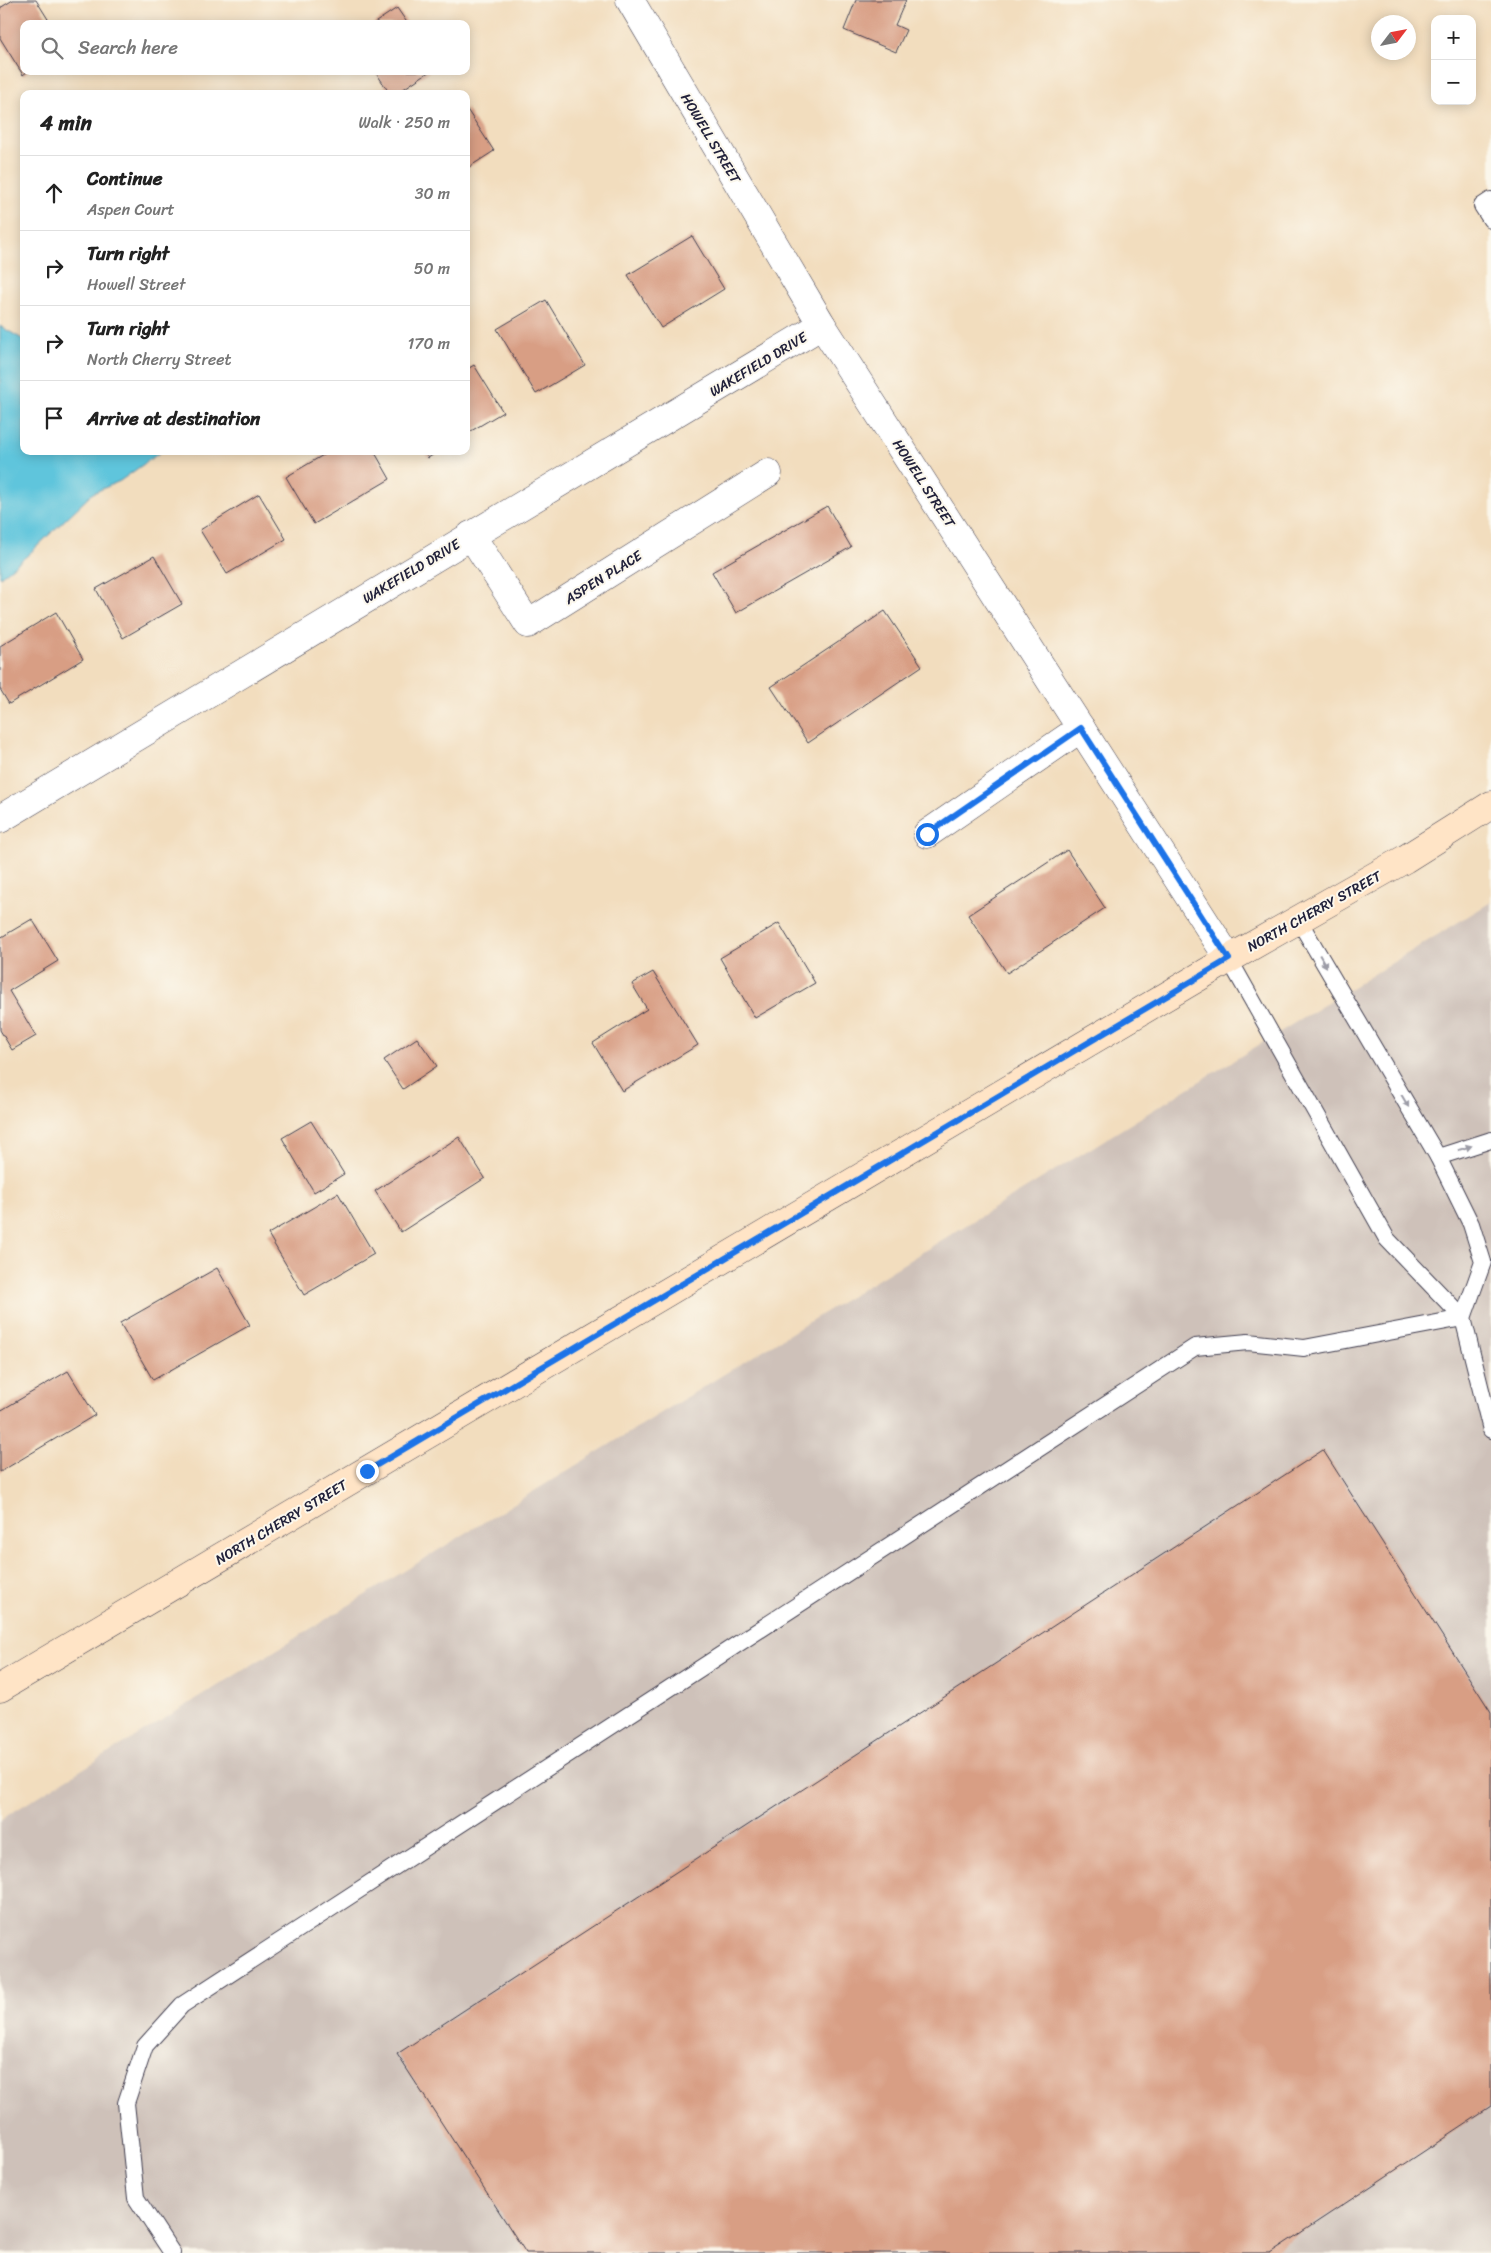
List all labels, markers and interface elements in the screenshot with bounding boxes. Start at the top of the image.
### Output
north arrow [1371,15,1416,60]
map controls [1431,15,1476,105]
button: + [1431,15,1476,60]
search box [20,20,470,75]
text: Search here [78,31,178,64]
icon: search [38,34,66,62]
button: − [1431,60,1476,105]
street label: HOWELL STREET [674,88,748,190]
text: 4 min [40,104,92,142]
text: Walk · 250 m [358,108,450,137]
text: Continue [87,162,163,195]
icon: ahead [40,179,68,207]
text: 30 m [415,179,450,208]
text: Aspen Court [87,195,175,224]
text: Turn right [87,237,169,270]
icon: right [40,254,68,282]
text: 50 m [414,254,450,283]
text: Howell Street [87,270,186,299]
text: Turn right [87,312,169,345]
street label: WAKEFIELD DRIVE [704,325,813,404]
icon: right [40,329,68,357]
text: 170 m [407,329,450,358]
text: North Cherry Street [87,345,232,374]
text: Arrive at destination [87,402,260,435]
icon: arrive [40,404,68,432]
street label: HOWELL STREET [885,434,963,534]
street label: WAKEFIELD DRIVE [357,532,466,611]
street label: ASPEN PLACE [559,543,648,612]
route start [916,823,939,846]
street label: NORTH CHERRY STREET [1242,863,1387,959]
one-way arrow [1318,955,1327,968]
one-way arrow [1401,1095,1410,1108]
one-way arrow [1457,1144,1472,1152]
route end [356,1460,379,1483]
street label: NORTH CHERRY STREET [210,1472,353,1572]

